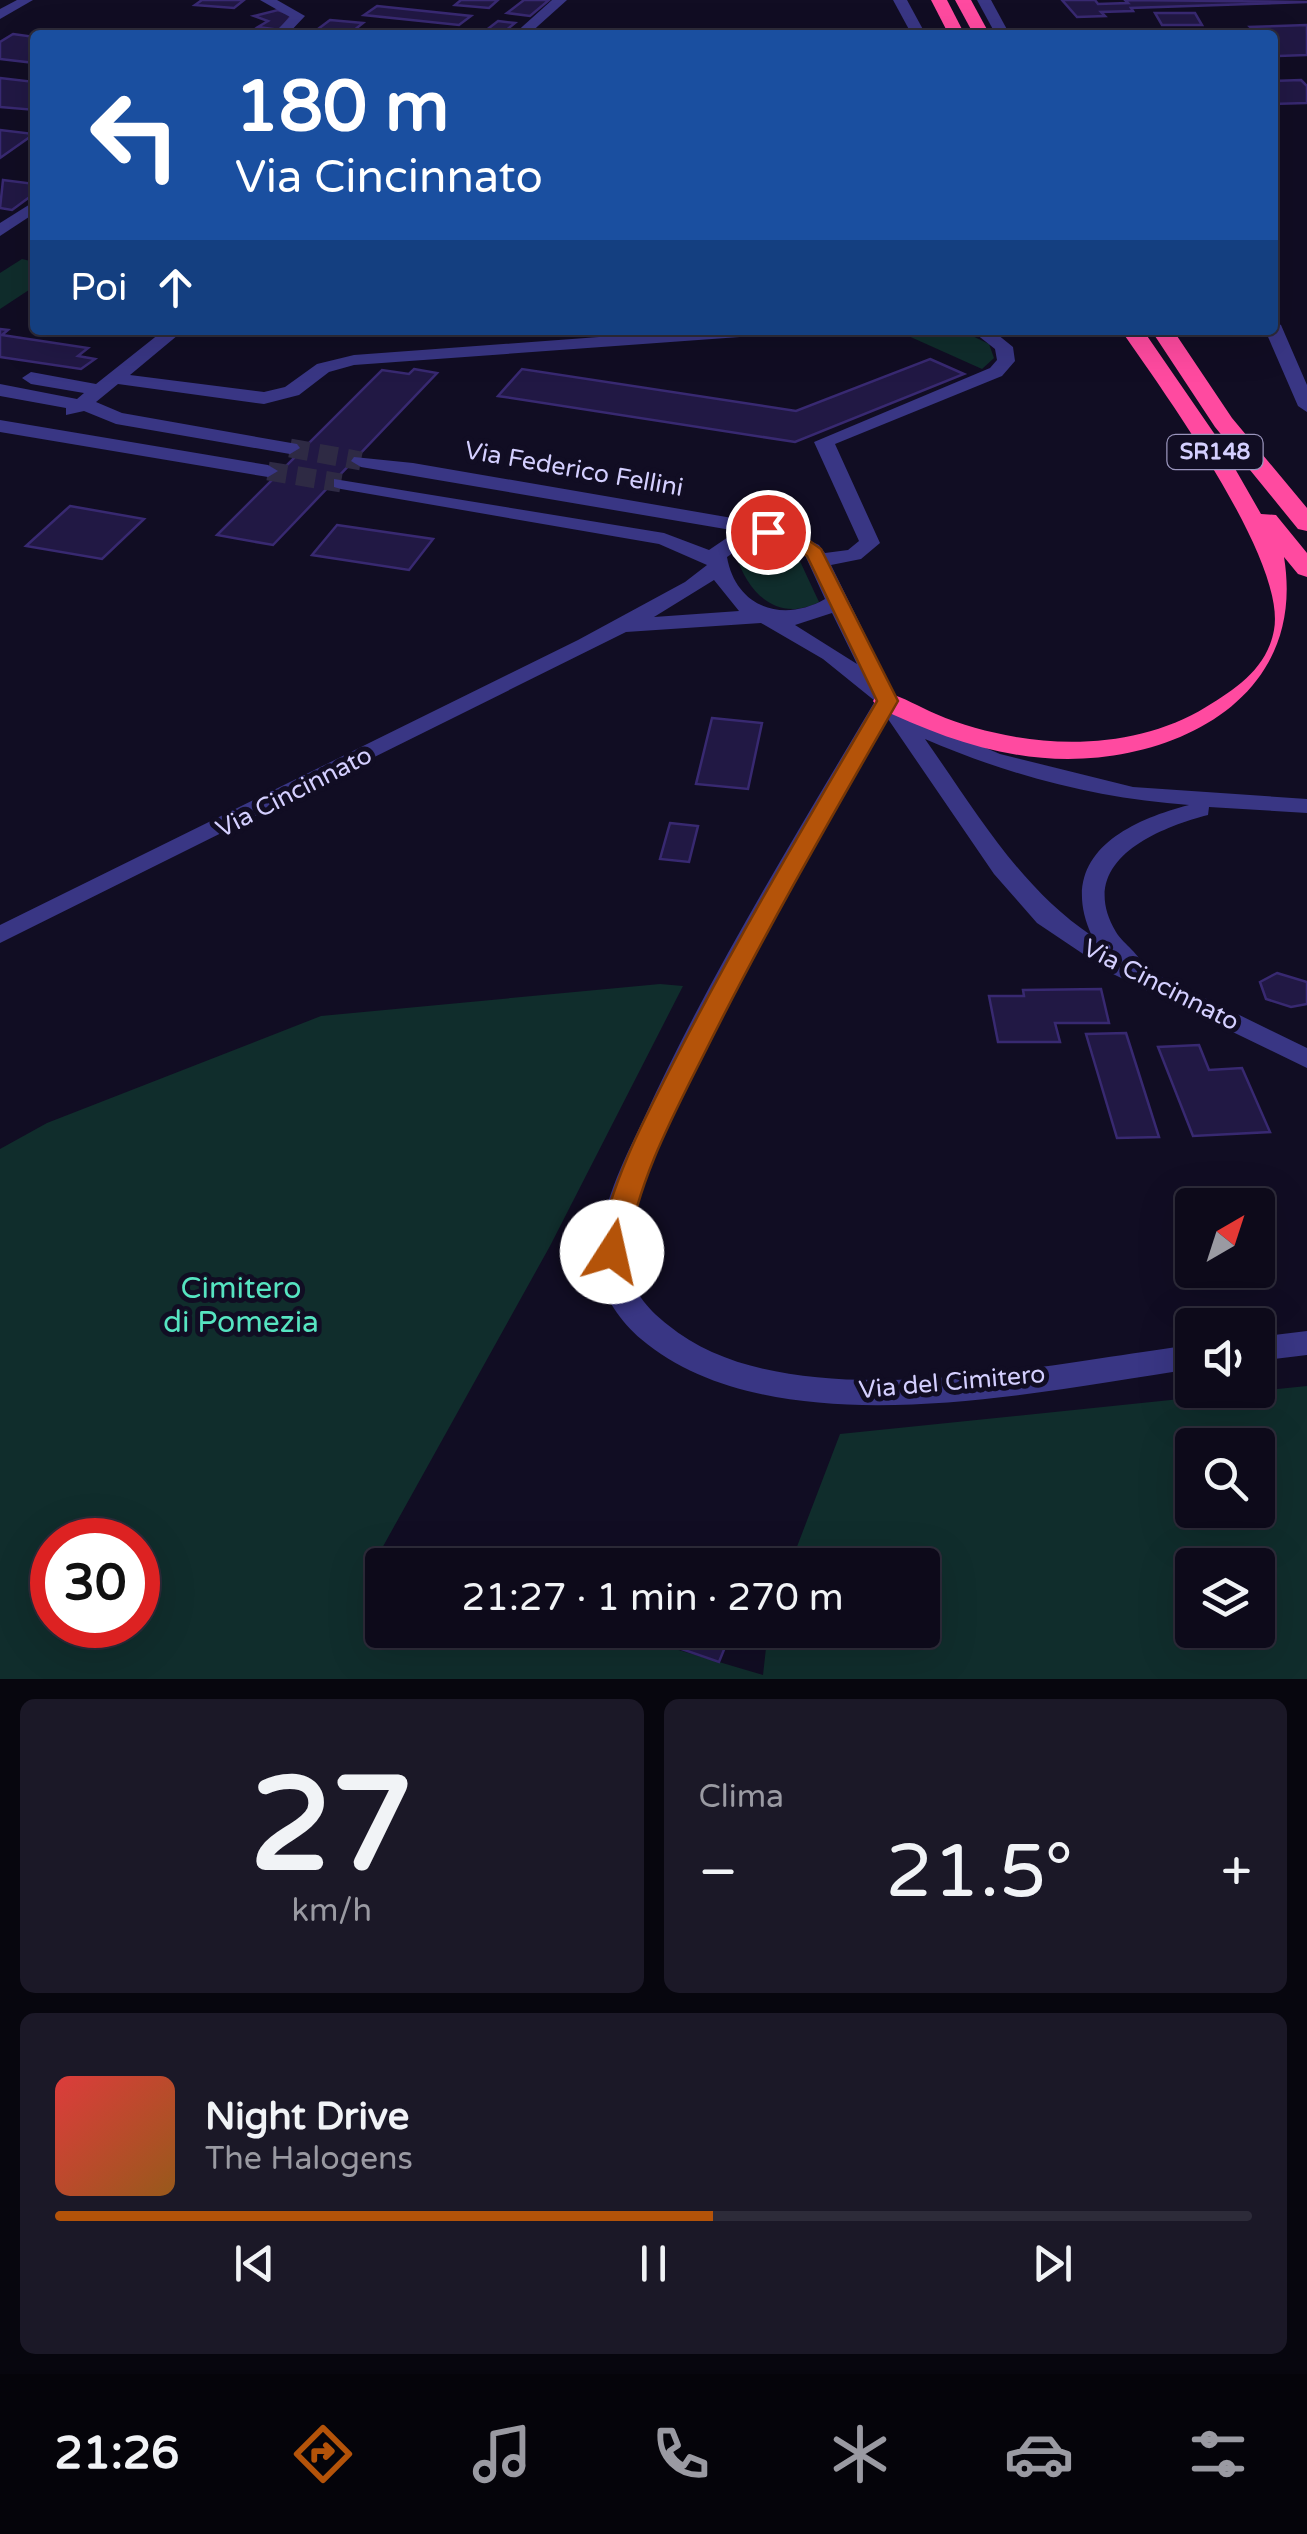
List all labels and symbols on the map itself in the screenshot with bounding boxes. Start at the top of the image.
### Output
street label: Via Federico Fellini [462,435,686,503]
road number: SR148 [1168,435,1262,469]
pin [726,490,811,575]
street label: Via Cincinnato [211,740,377,844]
street label: Via Cincinnato [1078,933,1244,1037]
north arrow [1175,1188,1275,1288]
position arrow [560,1200,664,1304]
park label: Cimitero di Pomezia [163,1270,319,1341]
street label: Via del Cimitero [857,1359,1047,1405]
speed limit sign: 30 [30,1518,160,1648]

